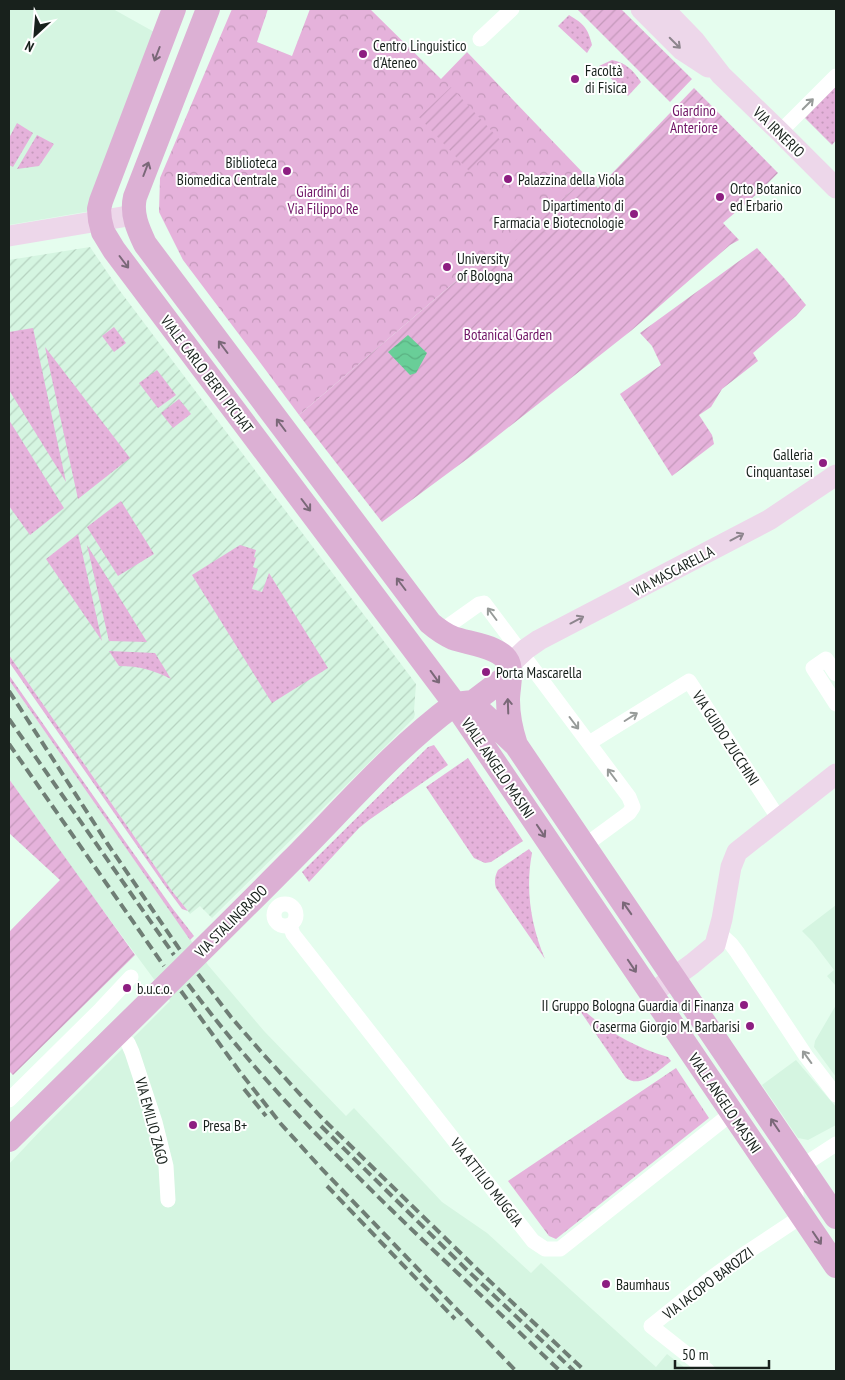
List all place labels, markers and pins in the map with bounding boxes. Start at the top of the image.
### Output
place label: Centro Linguistico d'Ateneo [373,36,466,72]
marker: Centro Linguistico d'Ateneo [357,48,369,60]
place label: Facoltà di Fisica [585,61,627,97]
marker: Facoltà di Fisica [569,73,581,85]
place label: Biblioteca Biomedica Centrale [177,153,277,189]
marker: Biblioteca Biomedica Centrale [281,165,293,177]
place label: Palazzina della Viola [518,170,624,189]
marker: Palazzina della Viola [502,173,514,185]
place label: Orto Botanico ed Erbario [730,179,801,215]
marker: Orto Botanico ed Erbario [714,191,726,203]
place label: Dipartimento di Farmacia e Biotecnologie [494,196,624,232]
marker: Dipartimento di Farmacia e Biotecnologie [628,208,640,220]
place label: University of Bologna [457,249,513,285]
marker: University of Bologna [441,261,453,273]
place label: Galleria Cinquantasei [746,445,813,481]
marker: Galleria Cinquantasei [817,457,829,469]
place label: Porta Mascarella [496,663,582,682]
marker: Porta Mascarella [480,666,492,678]
place label: b.u.c.o. [137,979,173,998]
marker: b.u.c.o. [121,982,133,994]
place label: II Gruppo Bologna Guardia di Finanza [541,996,734,1015]
marker: II Gruppo Bologna Guardia di Finanza [738,999,750,1011]
place label: Caserma Giorgio M. Barbarisi [593,1017,740,1036]
marker: Caserma Giorgio M. Barbarisi [744,1020,756,1032]
place label: Presa B+ [203,1116,247,1135]
marker: Presa B+ [187,1119,199,1131]
place label: Baumhaus [616,1275,670,1294]
marker: Baumhaus [600,1278,612,1290]

